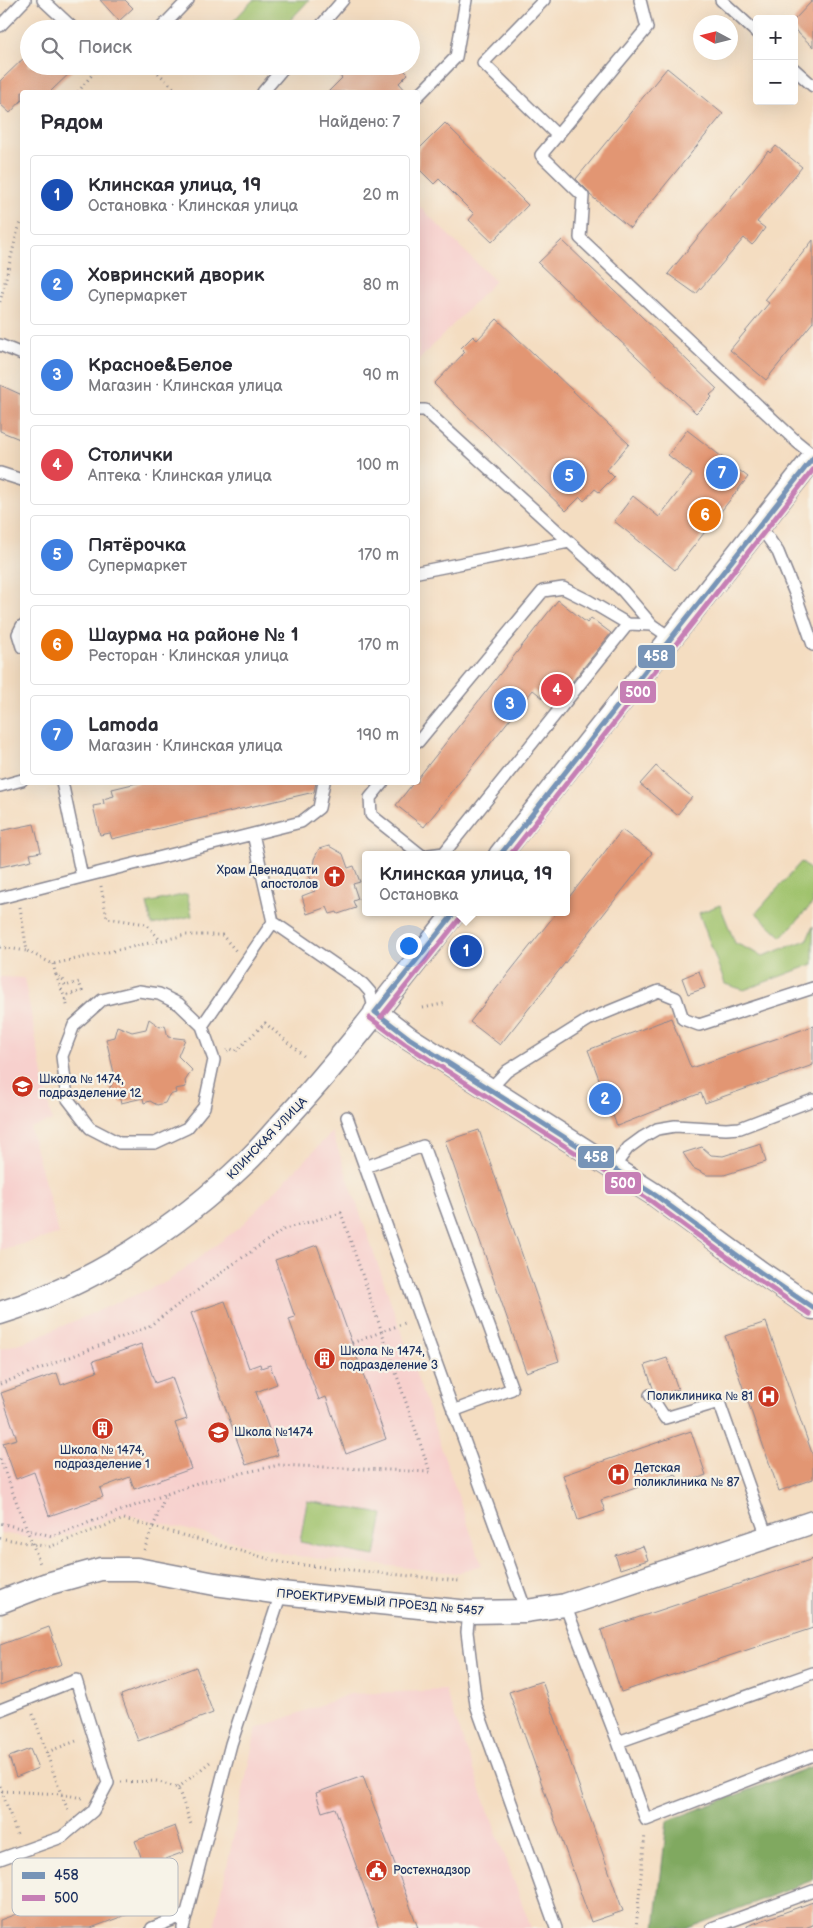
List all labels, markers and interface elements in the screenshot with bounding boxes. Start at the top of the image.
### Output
north arrow [693,15,738,60]
map controls [753,15,798,105]
button: + [753,15,798,60]
search box [20,20,420,75]
icon: search [38,34,66,62]
text: Поиск [78,36,132,59]
button: − [753,60,798,105]
text: Рядом [40,110,103,135]
text: Найдено: 7 [318,113,400,132]
text: Клинская улица, 19 [88,174,261,197]
text: 1 [54,186,60,205]
text: 20 m [363,186,399,205]
text: Остановка · Клинская улица [88,197,298,216]
text: Ховринский дворик [88,264,264,287]
text: 2 [52,276,62,295]
text: 80 m [363,276,399,295]
text: Супермаркет [88,287,187,306]
text: Красное&Белое [88,354,233,377]
text: 3 [52,366,62,385]
text: 90 m [363,366,399,385]
text: Магазин · Клинская улица [88,377,283,396]
text: Столички [88,444,173,467]
pin: 7 [706,454,738,492]
text: 4 [52,456,62,475]
text: 100 m [356,456,399,475]
pin: 5 [553,457,585,495]
text: Аптека · Клинская улица [88,467,272,486]
pin: 6 [689,496,721,534]
text: Пятёрочка [88,534,186,557]
text: 5 [52,546,62,565]
text: 170 m [358,546,399,565]
text: Супермаркет [88,557,187,576]
text: Шаурма на районе № 1 [88,624,299,647]
text: 6 [52,636,62,655]
text: 170 m [358,636,399,655]
line badge: 458 [637,644,676,669]
text: Ресторан · Клинская улица [88,647,289,666]
text: 458 [644,648,668,665]
pin: 4 [541,671,573,709]
line badge: 500 [619,680,657,704]
text: 500 [625,684,651,701]
pin: 3 [494,685,526,723]
text: Lamoda [88,714,159,737]
text: 7 [53,726,61,745]
text: 190 m [357,726,399,745]
text: Магазин · Клинская улица [88,737,283,756]
popup [362,851,570,916]
place label: Храм Двенадцати апостолов [217,863,319,892]
text: Клинская улица, 19 [379,863,553,886]
church icon: Храм Двенадцати апостолов [322,865,346,889]
text: Остановка [379,886,459,905]
pin: 1 [450,932,482,970]
your location [396,933,422,959]
place label: Школа № 1474, подразделение 12 [39,1072,141,1101]
school or university icon: Школа № 1474, подразделение 12 [11,1074,35,1098]
pin: 2 [589,1080,621,1118]
street label: КЛИНСКАЯ УЛИЦА [224,1094,311,1183]
line badge: 458 [577,1145,615,1169]
text: 458 [584,1149,608,1166]
line badge: 500 [604,1171,642,1195]
text: 500 [610,1175,636,1192]
place label: Школа № 1474, подразделение 3 [340,1344,438,1373]
building icon: Школа № 1474, подразделение 3 [312,1346,336,1370]
hospital icon: Поликлиника № 81 [757,1384,781,1408]
place label: Поликлиника № 81 [647,1389,753,1404]
building icon: Школа № 1474, подразделение 1 [90,1417,114,1441]
school or university icon: Школа №1474 [206,1420,230,1444]
place label: Школа №1474 [234,1425,314,1440]
place label: Школа № 1474, подразделение 1 [54,1443,150,1472]
place label: Детская поликлиника № 87 [634,1461,740,1490]
hospital icon: Детская поликлиника № 87 [606,1463,630,1487]
street label: ПРОЕКТИРУЕМЫЙ ПРОЕЗД № 5457 [276,1586,484,1619]
legend [12,1858,178,1916]
public building icon: Ростехнадзор [365,1858,389,1882]
place label: Ростехнадзор [393,1863,471,1878]
text: 458 [54,1867,79,1884]
text: 500 [54,1890,79,1907]

